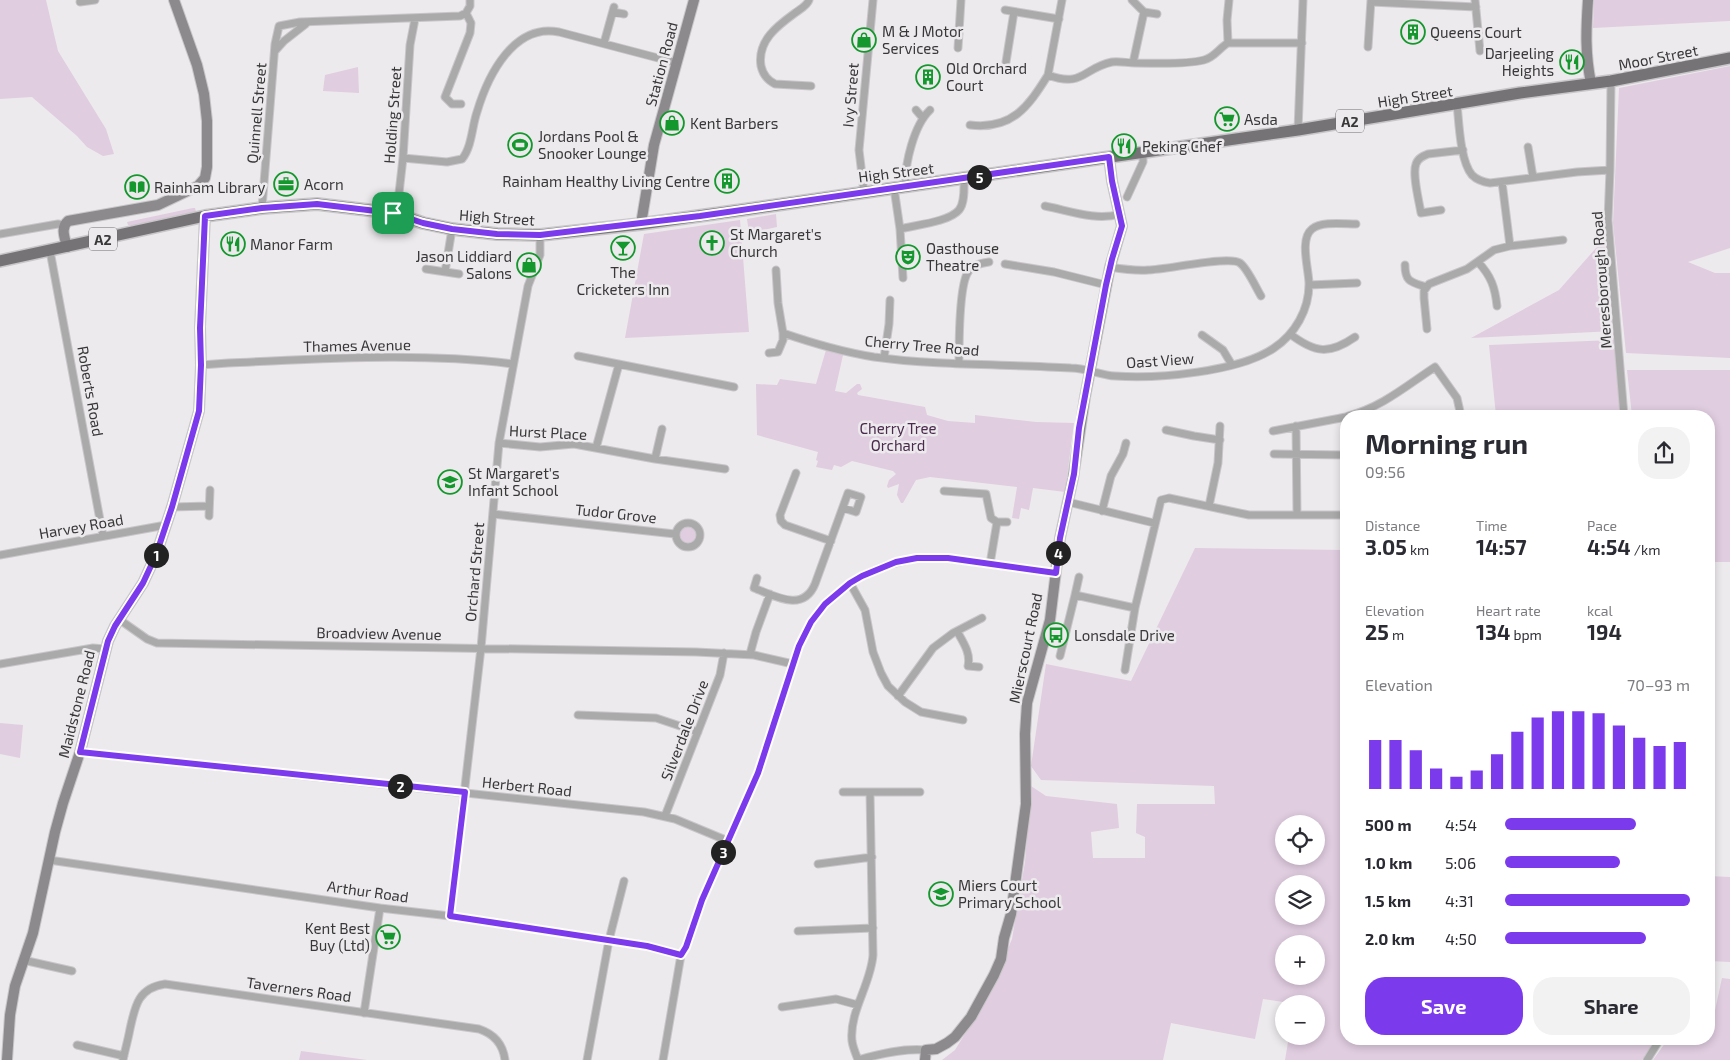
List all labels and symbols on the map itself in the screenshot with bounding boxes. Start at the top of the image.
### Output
building icon: Queens Court [1400,19,1426,45]
street label: Station Road [641,20,681,108]
place label: M & J Motor Services [882,22,963,57]
place label: Queens Court [1430,23,1522,42]
shop icon: M & J Motor Services [851,27,877,53]
street label: Moor Street [1617,40,1700,74]
place label: Darjeeling Heights [1485,44,1555,79]
restaurant icon: Darjeeling Heights [1559,49,1585,75]
place label: Old Orchard Court [946,59,1027,94]
street label: Quinnell Street [243,61,270,164]
street label: Ivy Street [838,62,862,128]
building icon: Old Orchard Court [915,64,941,90]
street label: Holding Street [380,65,404,164]
street label: High Street [1376,81,1454,111]
supermarket icon: Asda [1214,106,1240,132]
shop icon: Kent Barbers [659,110,685,136]
place label: Asda [1244,110,1278,128]
road number: A2 [1336,110,1364,132]
place label: Kent Barbers [690,114,778,132]
place label: Jordans Pool & Snooker Lounge [538,127,647,162]
sports icon: Jordans Pool & Snooker Lounge [507,132,533,158]
restaurant icon: Peking Chef [1111,133,1137,159]
place label: Peking Chef [1142,137,1222,155]
street label: High Street [857,158,935,186]
pin: 5 [966,164,992,190]
building icon: Rainham Healthy Living Centre [714,168,740,194]
office icon: Acorn [273,171,299,197]
place label: Rainham Healthy Living Centre [502,172,710,190]
library icon: Rainham Library [124,174,150,200]
place label: Acorn [304,175,344,193]
place label: Rainham Library [154,178,266,196]
pin [372,192,414,234]
street label: High Street [459,205,536,229]
street label: Meresborough Road [1587,211,1615,349]
place label: St Margaret's Church [730,225,822,260]
road number: A2 [89,228,117,250]
church icon: St Margaret's Church [699,230,725,256]
restaurant icon: Manor Farm [220,231,246,257]
place label: Manor Farm [250,235,333,253]
bar icon: The Cricketers Inn [610,235,636,261]
place label: Oasthouse Theatre [926,239,999,274]
theatre icon: Oasthouse Theatre [895,244,921,270]
place label: Jason Liddiard Salons [415,247,512,282]
shop icon: Jason Liddiard Salons [516,252,542,278]
place label: The Cricketers Inn [576,263,670,298]
street label: Cherry Tree Road [864,331,980,359]
street label: Thames Avenue [303,335,411,355]
street label: Roberts Road [74,344,108,438]
street label: Oast View [1126,349,1194,371]
park label: Cherry Tree Orchard [859,419,937,454]
street label: Hurst Place [509,421,587,443]
place label: St Margaret's Infant School [468,464,560,499]
school or university icon: St Margaret's Infant School [437,469,463,495]
street label: Tudor Grove [574,500,658,526]
street label: Harvey Road [37,510,125,542]
street label: Orchard Street [461,521,487,622]
pin: 4 [1046,540,1070,566]
pin: 1 [144,542,168,568]
street label: Mierscourt Road [1005,591,1045,705]
bus stop icon: Lonsdale Drive [1043,622,1069,648]
street label: Broadview Avenue [316,623,442,643]
place label: Lonsdale Drive [1074,626,1175,644]
street label: Maidstone Road [54,648,98,760]
street label: Silverdale Drive [657,677,711,783]
street label: Herbert Road [481,772,573,800]
pin: 2 [388,774,412,798]
pin: 3 [710,840,736,864]
street label: Arthur Road [326,876,410,906]
place label: Miers Court Primary School [958,876,1061,911]
school or university icon: Miers Court Primary School [928,881,954,907]
place label: Kent Best Buy (Ltd) [305,919,370,954]
supermarket icon: Kent Best Buy (Ltd) [375,924,401,950]
street label: Taverners Road [245,973,353,1005]

